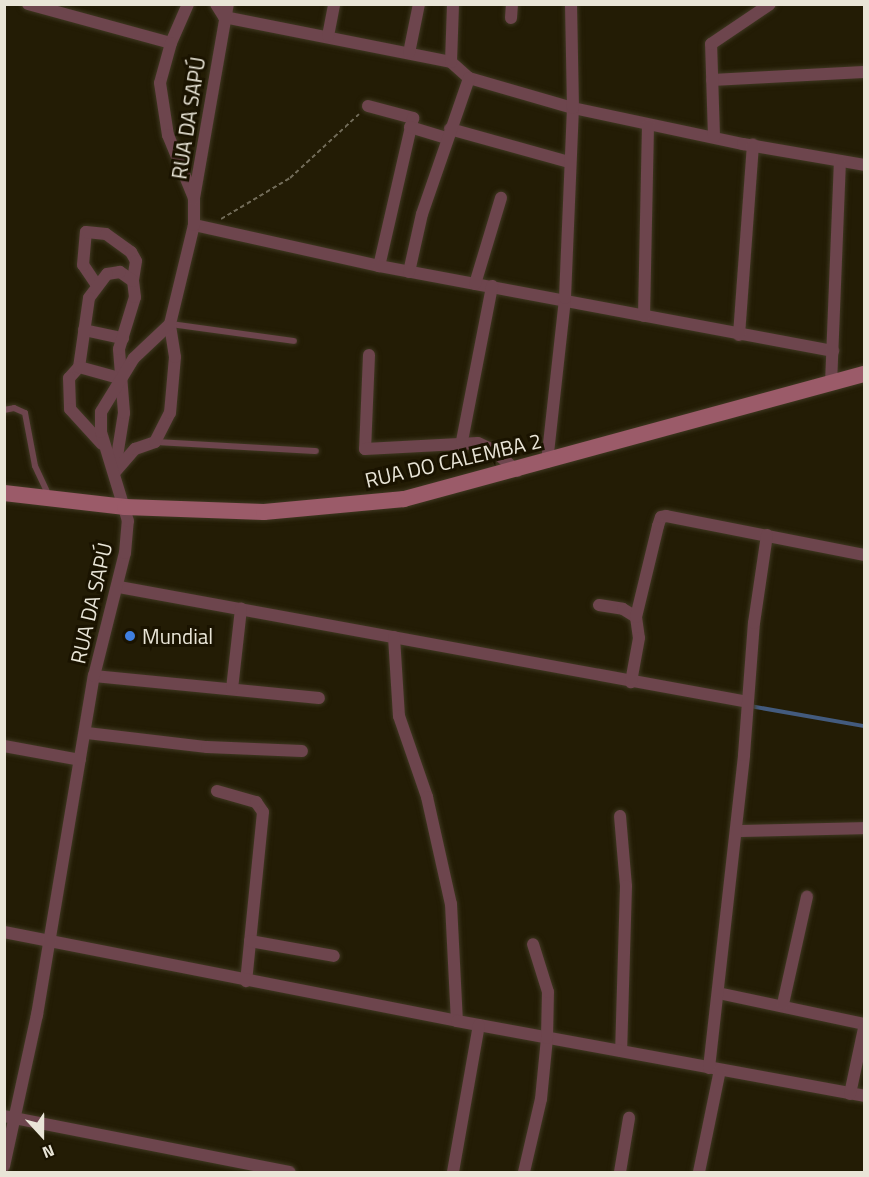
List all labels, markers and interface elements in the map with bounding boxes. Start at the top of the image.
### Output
street label: RUA DA SAPÚ [166,55,210,181]
street label: RUA DO CALEMBA 2 [362,427,544,493]
street label: RUA DA SAPÚ [65,540,117,666]
place label: Mundial [142,623,213,649]
marker: Mundial [123,629,137,643]
north arrow [12,1105,72,1165]
text: N [39,1139,58,1165]

